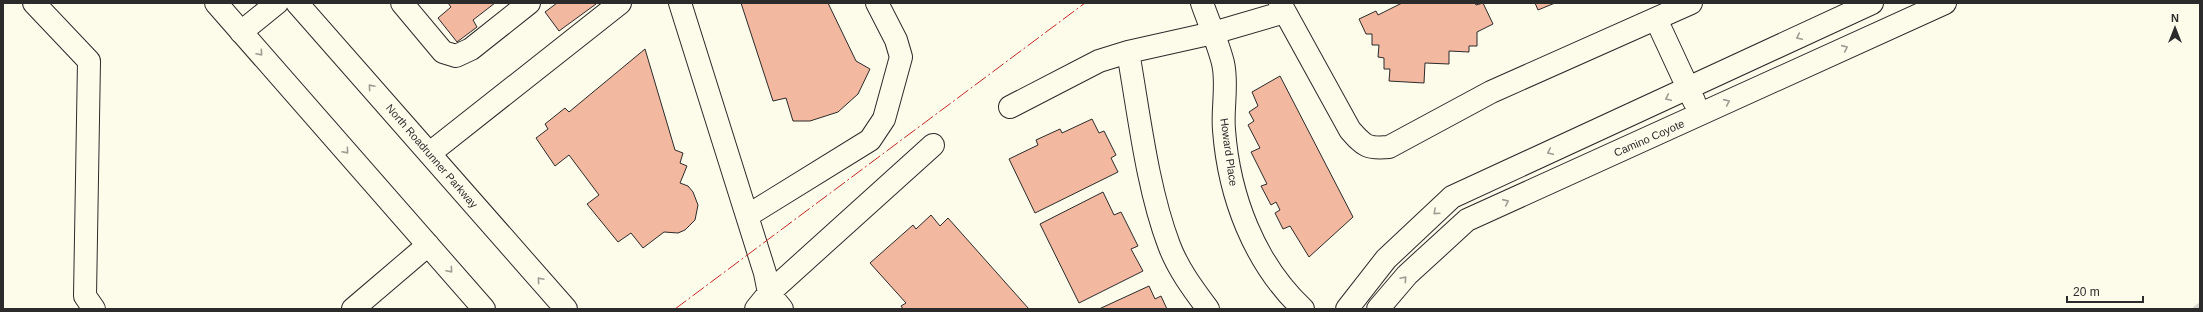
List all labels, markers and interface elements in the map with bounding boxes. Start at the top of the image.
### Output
north arrow [2155,8,2195,48]
text: N [2171,12,2179,24]
one-way arrow [1796,32,1803,40]
one-way arrow [1841,45,1848,53]
one-way arrow [255,49,262,56]
one-way arrow [369,84,376,92]
one-way arrow [1665,93,1673,101]
one-way arrow [1722,99,1730,107]
street label: North Roadrunner Parkway [384,102,481,211]
street label: Howard Place [1218,117,1240,187]
street label: Camino Coyote [1612,117,1686,159]
one-way arrow [341,146,348,154]
one-way arrow [1547,147,1555,155]
one-way arrow [1502,199,1510,207]
one-way arrow [1433,208,1441,215]
one-way arrow [445,265,452,273]
one-way arrow [1399,276,1406,284]
one-way arrow [538,277,545,284]
scale bar [2067,278,2143,304]
text: 20 m [2073,285,2100,299]

